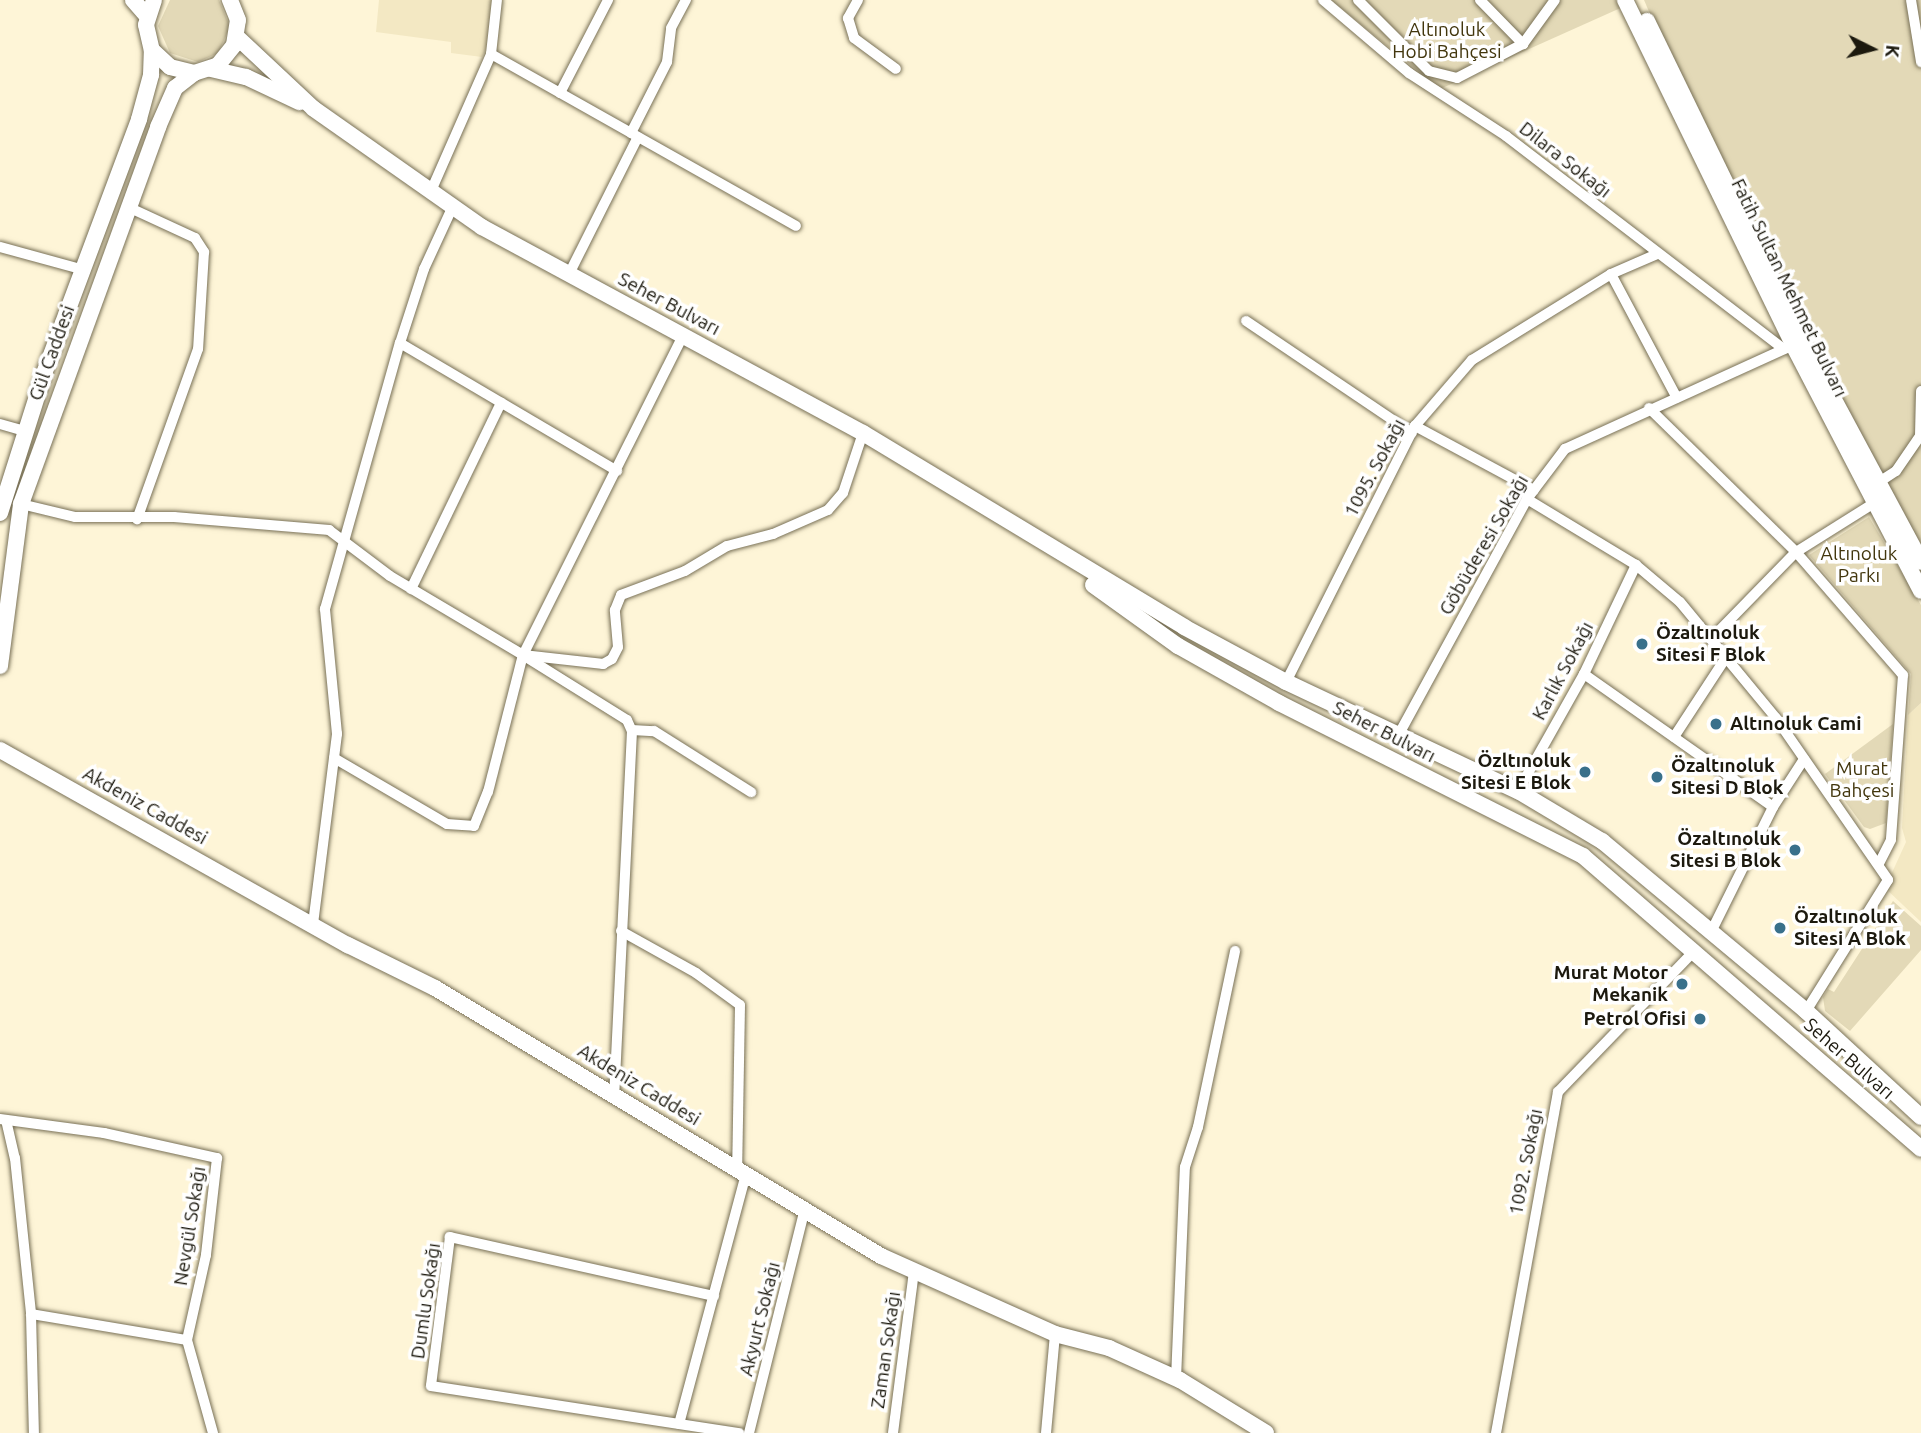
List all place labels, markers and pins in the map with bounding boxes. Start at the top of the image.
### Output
place label: Özaltınoluk Sitesi F Blok [1656,622,1765,666]
marker: Özaltınoluk Sitesi F Blok [1634,636,1650,652]
place label: Altınoluk Cami [1730,713,1861,735]
marker: Altınoluk Cami [1708,716,1724,732]
place label: Özltınoluk Sitesi E Blok [1461,750,1571,794]
place label: Özaltınoluk Sitesi D Blok [1671,755,1783,799]
marker: Özltınoluk Sitesi E Blok [1577,764,1593,780]
marker: Özaltınoluk Sitesi D Blok [1649,769,1665,785]
place label: Özaltınoluk Sitesi B Blok [1670,828,1781,872]
marker: Özaltınoluk Sitesi B Blok [1787,842,1803,858]
place label: Özaltınoluk Sitesi A Blok [1794,906,1906,950]
marker: Özaltınoluk Sitesi A Blok [1772,920,1788,936]
place label: Murat Motor Mekanik [1554,962,1668,1006]
marker: Murat Motor Mekanik [1674,976,1690,992]
place label: Petrol Ofisi [1584,1008,1686,1030]
marker: Petrol Ofisi [1692,1011,1708,1027]

